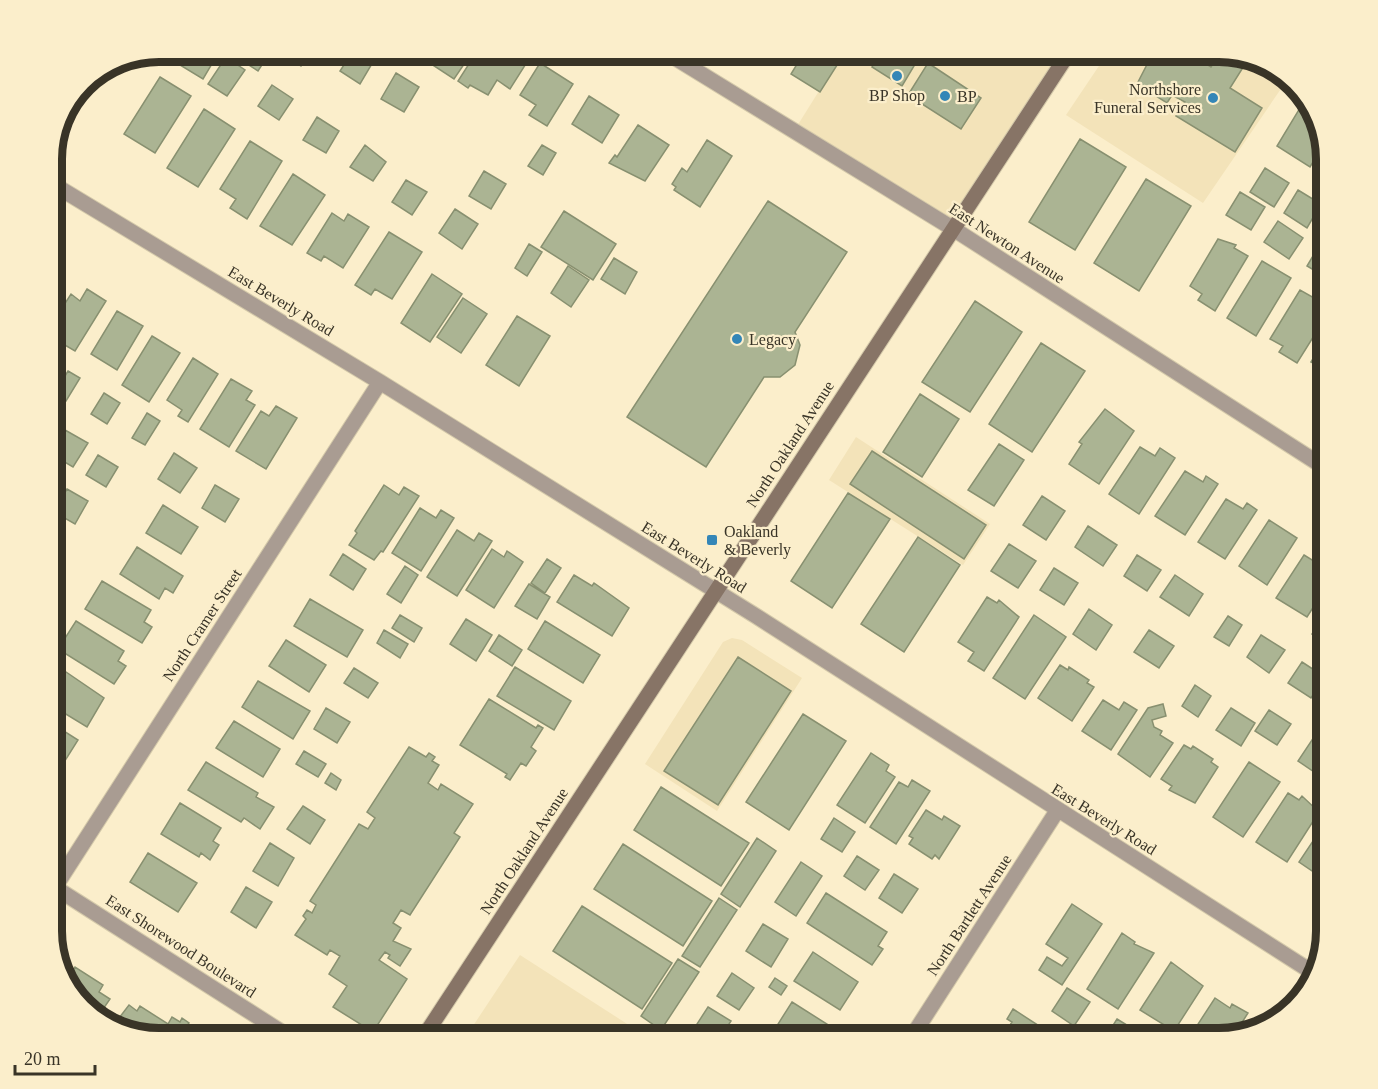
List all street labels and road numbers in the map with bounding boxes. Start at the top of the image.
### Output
street label: East Newton Avenue [946,199,1068,287]
street label: East Beverly Road [225,263,337,340]
street label: North Oakland Avenue [743,378,837,510]
street label: East Beverly Road [638,518,749,597]
street label: North Cramer Street [159,565,245,684]
street label: East Beverly Road [1048,780,1159,859]
street label: North Oakland Avenue [477,785,571,917]
street label: North Bartlett Avenue [923,851,1015,979]
street label: East Shorewood Boulevard [103,891,259,1001]

